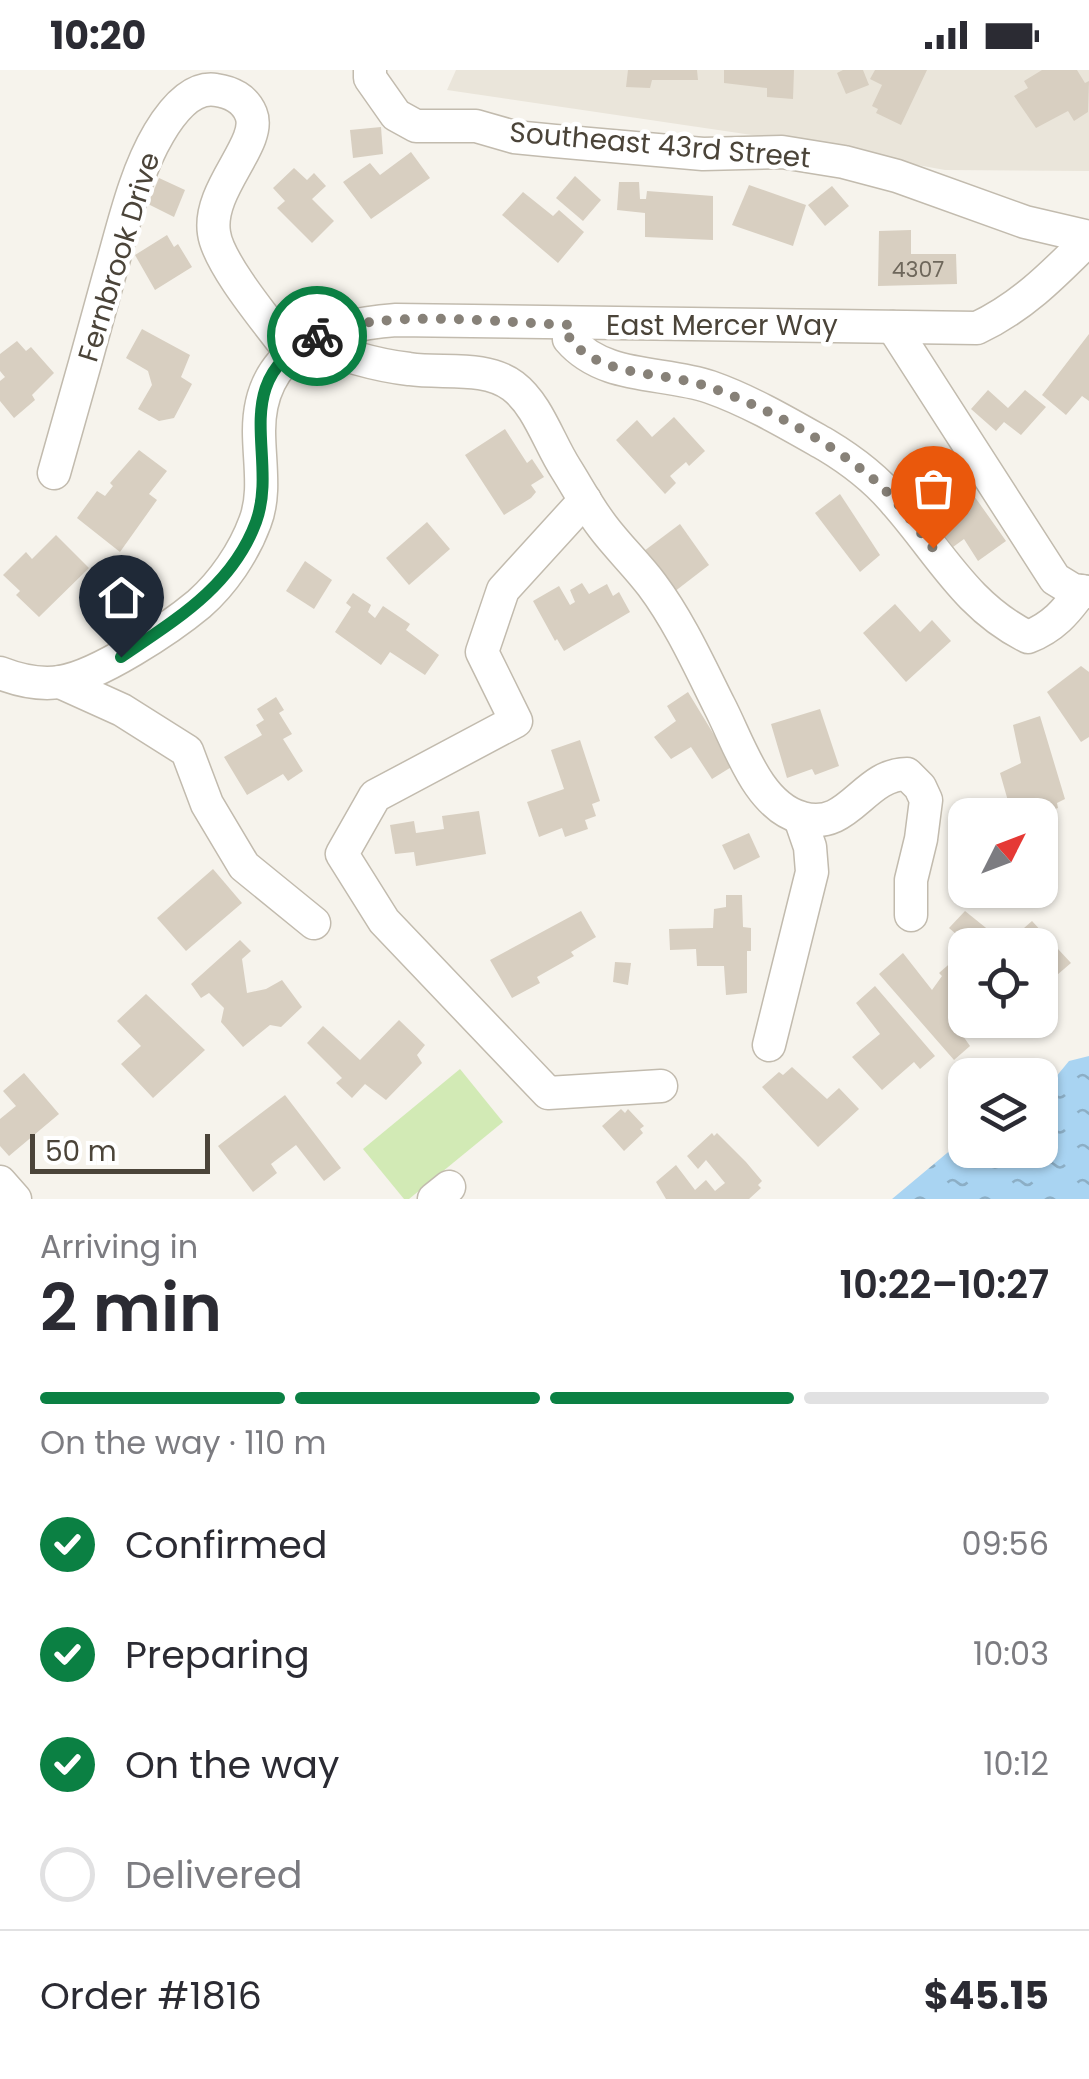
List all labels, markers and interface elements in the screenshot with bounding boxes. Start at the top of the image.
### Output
text: 10:20 [50,9,146,62]
street label: Southeast 43rd Street [508,112,812,178]
street label: Fernbrook Drive [69,147,169,367]
house number: 4307 [892,254,944,285]
courier [267,286,367,386]
street label: East Mercer Way [606,306,838,345]
icon: bike [290,309,345,364]
pin [891,446,976,549]
icon: bag [906,461,961,516]
pin [79,555,164,658]
icon: home [94,570,149,625]
north arrow [948,798,1058,908]
map controls [948,798,1058,1168]
button: locate [948,928,1058,1038]
button: layers [948,1058,1058,1168]
scale bar [30,1129,210,1174]
text: 50 m [45,1132,116,1171]
text: Arriving in [40,1224,198,1269]
text: 10:22–10:27 [839,1258,1049,1311]
text: 2 min [40,1263,222,1354]
text: On the way · 110 m [40,1420,327,1465]
icon: check [40,1517,95,1572]
text: Confirmed [125,1518,327,1571]
text: 09:56 [962,1521,1049,1566]
icon: check [40,1627,95,1682]
text: Preparing [125,1628,310,1681]
text: 10:03 [973,1631,1049,1676]
icon: check [40,1737,95,1792]
text: On the way [125,1738,339,1791]
text: 10:12 [983,1741,1049,1786]
text: Delivered [125,1848,302,1901]
text: Order #1816 [40,1969,262,2022]
text: $45.15 [924,1969,1049,2022]

